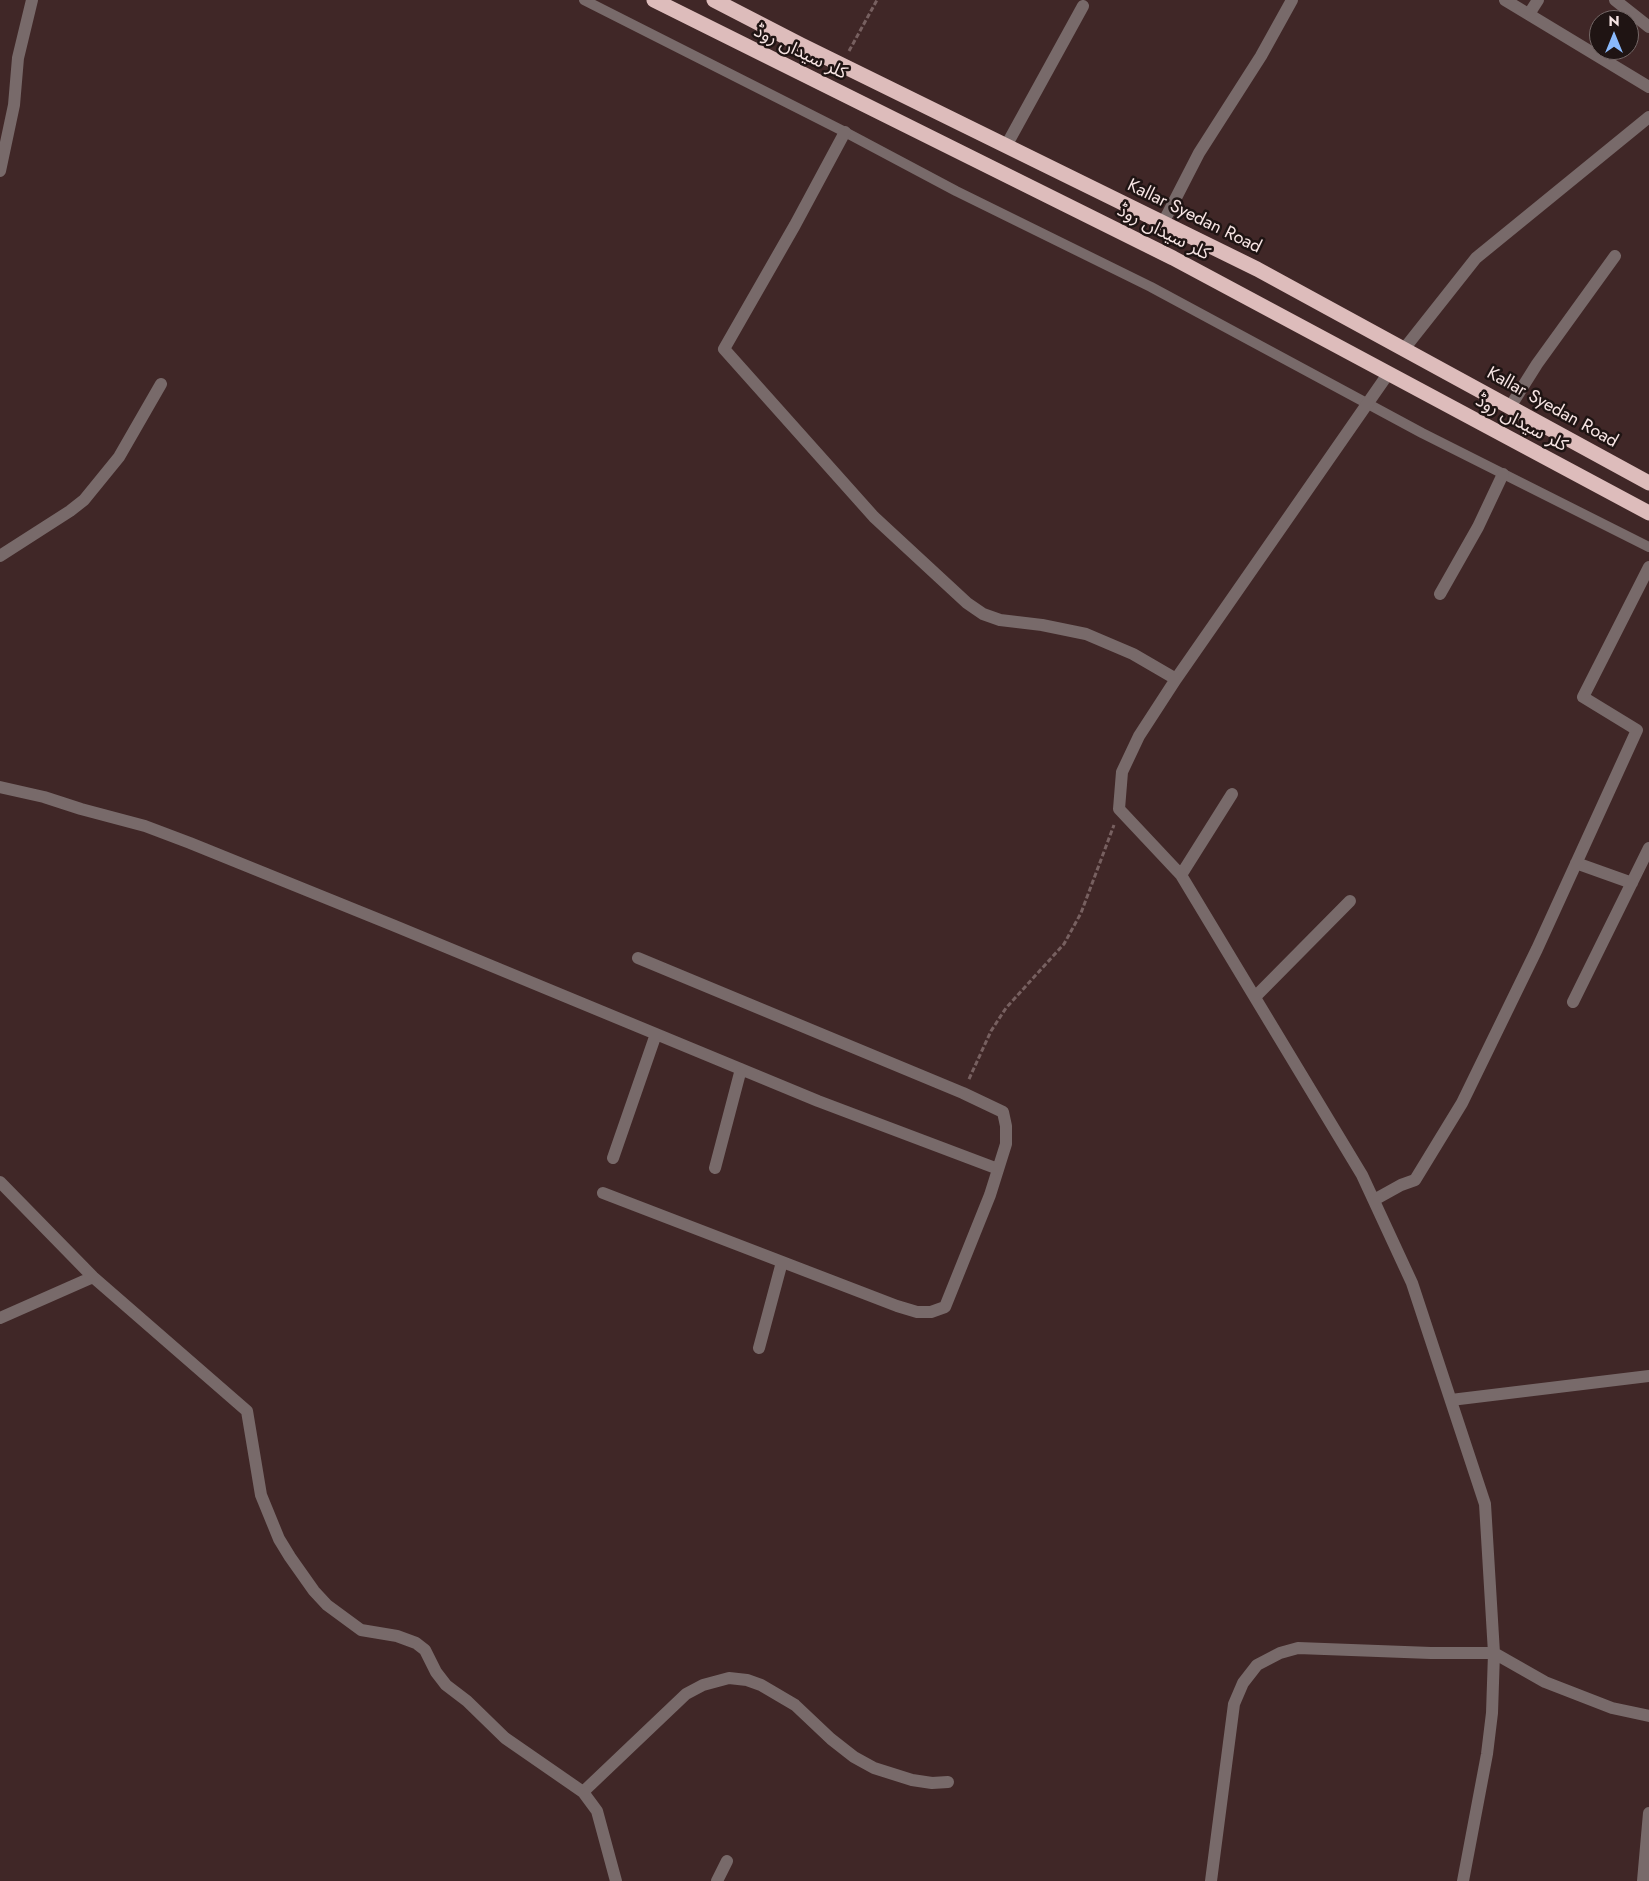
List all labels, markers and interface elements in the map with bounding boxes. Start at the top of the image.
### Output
north arrow [1589,10,1639,60]
text: N [1608,11,1620,31]
street label: کلر سیداں روڈ [750,21,850,85]
street label: Kallar Syedan Road [1123,175,1265,259]
street label: کلر سیداں روڈ [1113,200,1213,266]
street label: Kallar Syedan Road [1483,363,1621,453]
street label: کلر سیداں روڈ [1471,391,1571,457]

